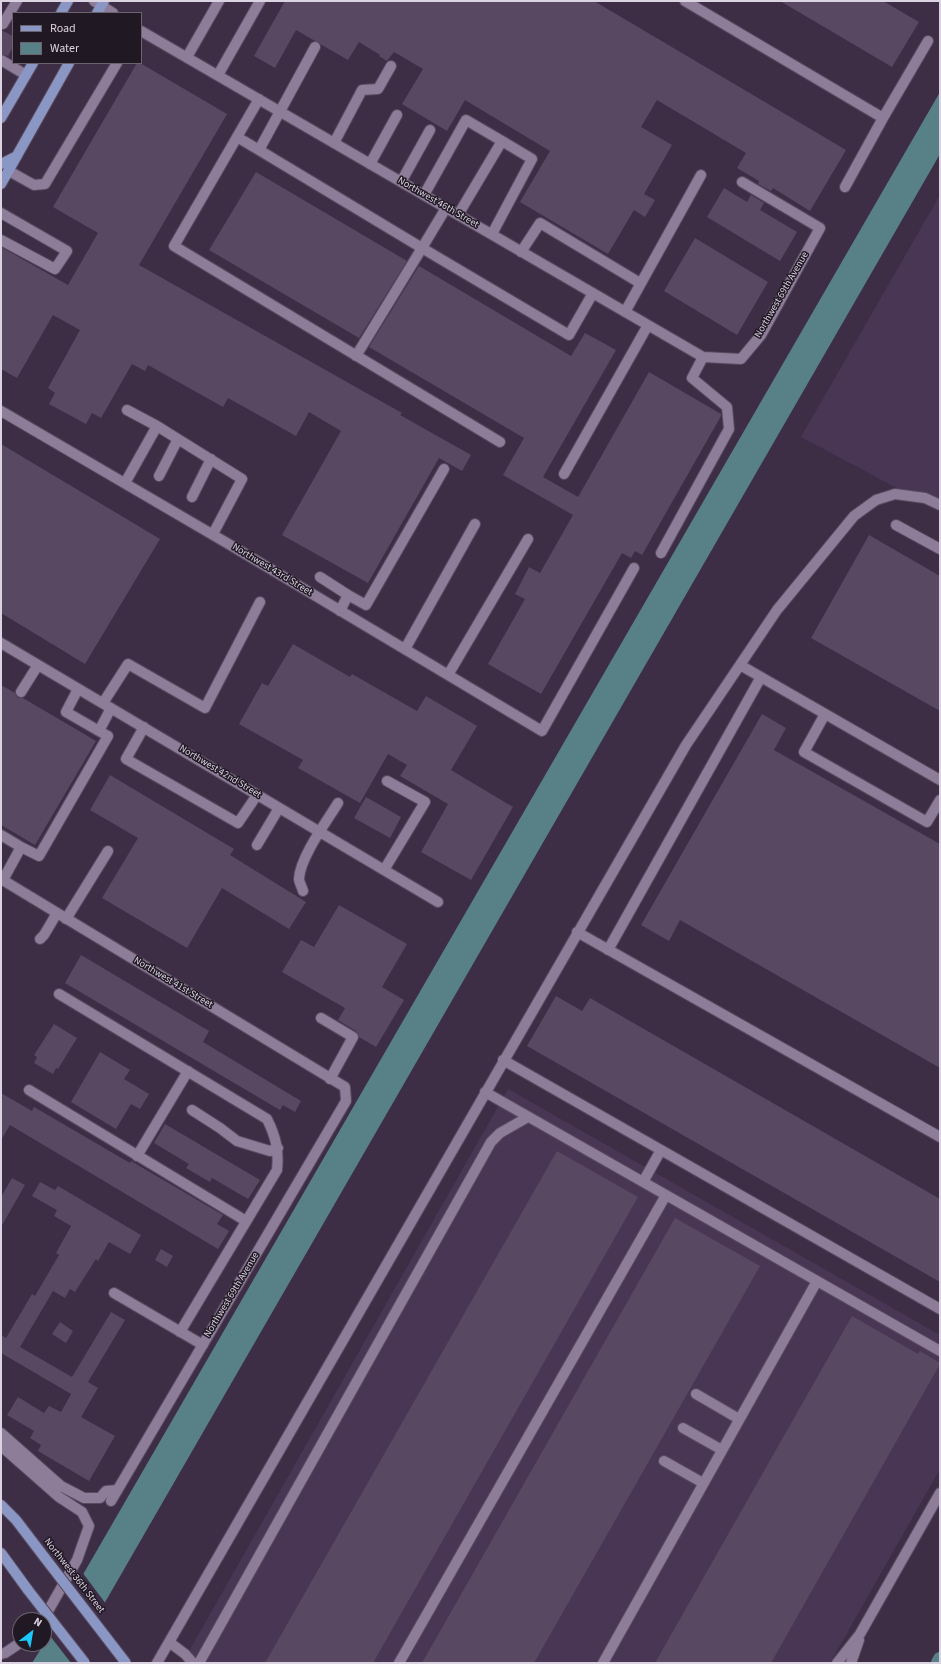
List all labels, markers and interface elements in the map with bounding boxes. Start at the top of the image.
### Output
legend [12,12,142,64]
text: Road [50,20,76,37]
text: Water [50,40,79,57]
street label: Northwest 46th Street [395,175,481,231]
street label: Northwest 69th Avenue [752,250,812,340]
street label: Northwest 43rd Street [230,541,314,599]
street label: Northwest 42nd Street [177,743,263,801]
street label: Northwest 41st Street [131,955,215,1011]
street label: Northwest 69th Avenue [202,1250,262,1340]
street label: Northwest 36th Street [41,1536,107,1616]
north arrow [12,1612,52,1652]
text: N [31,1614,45,1630]

